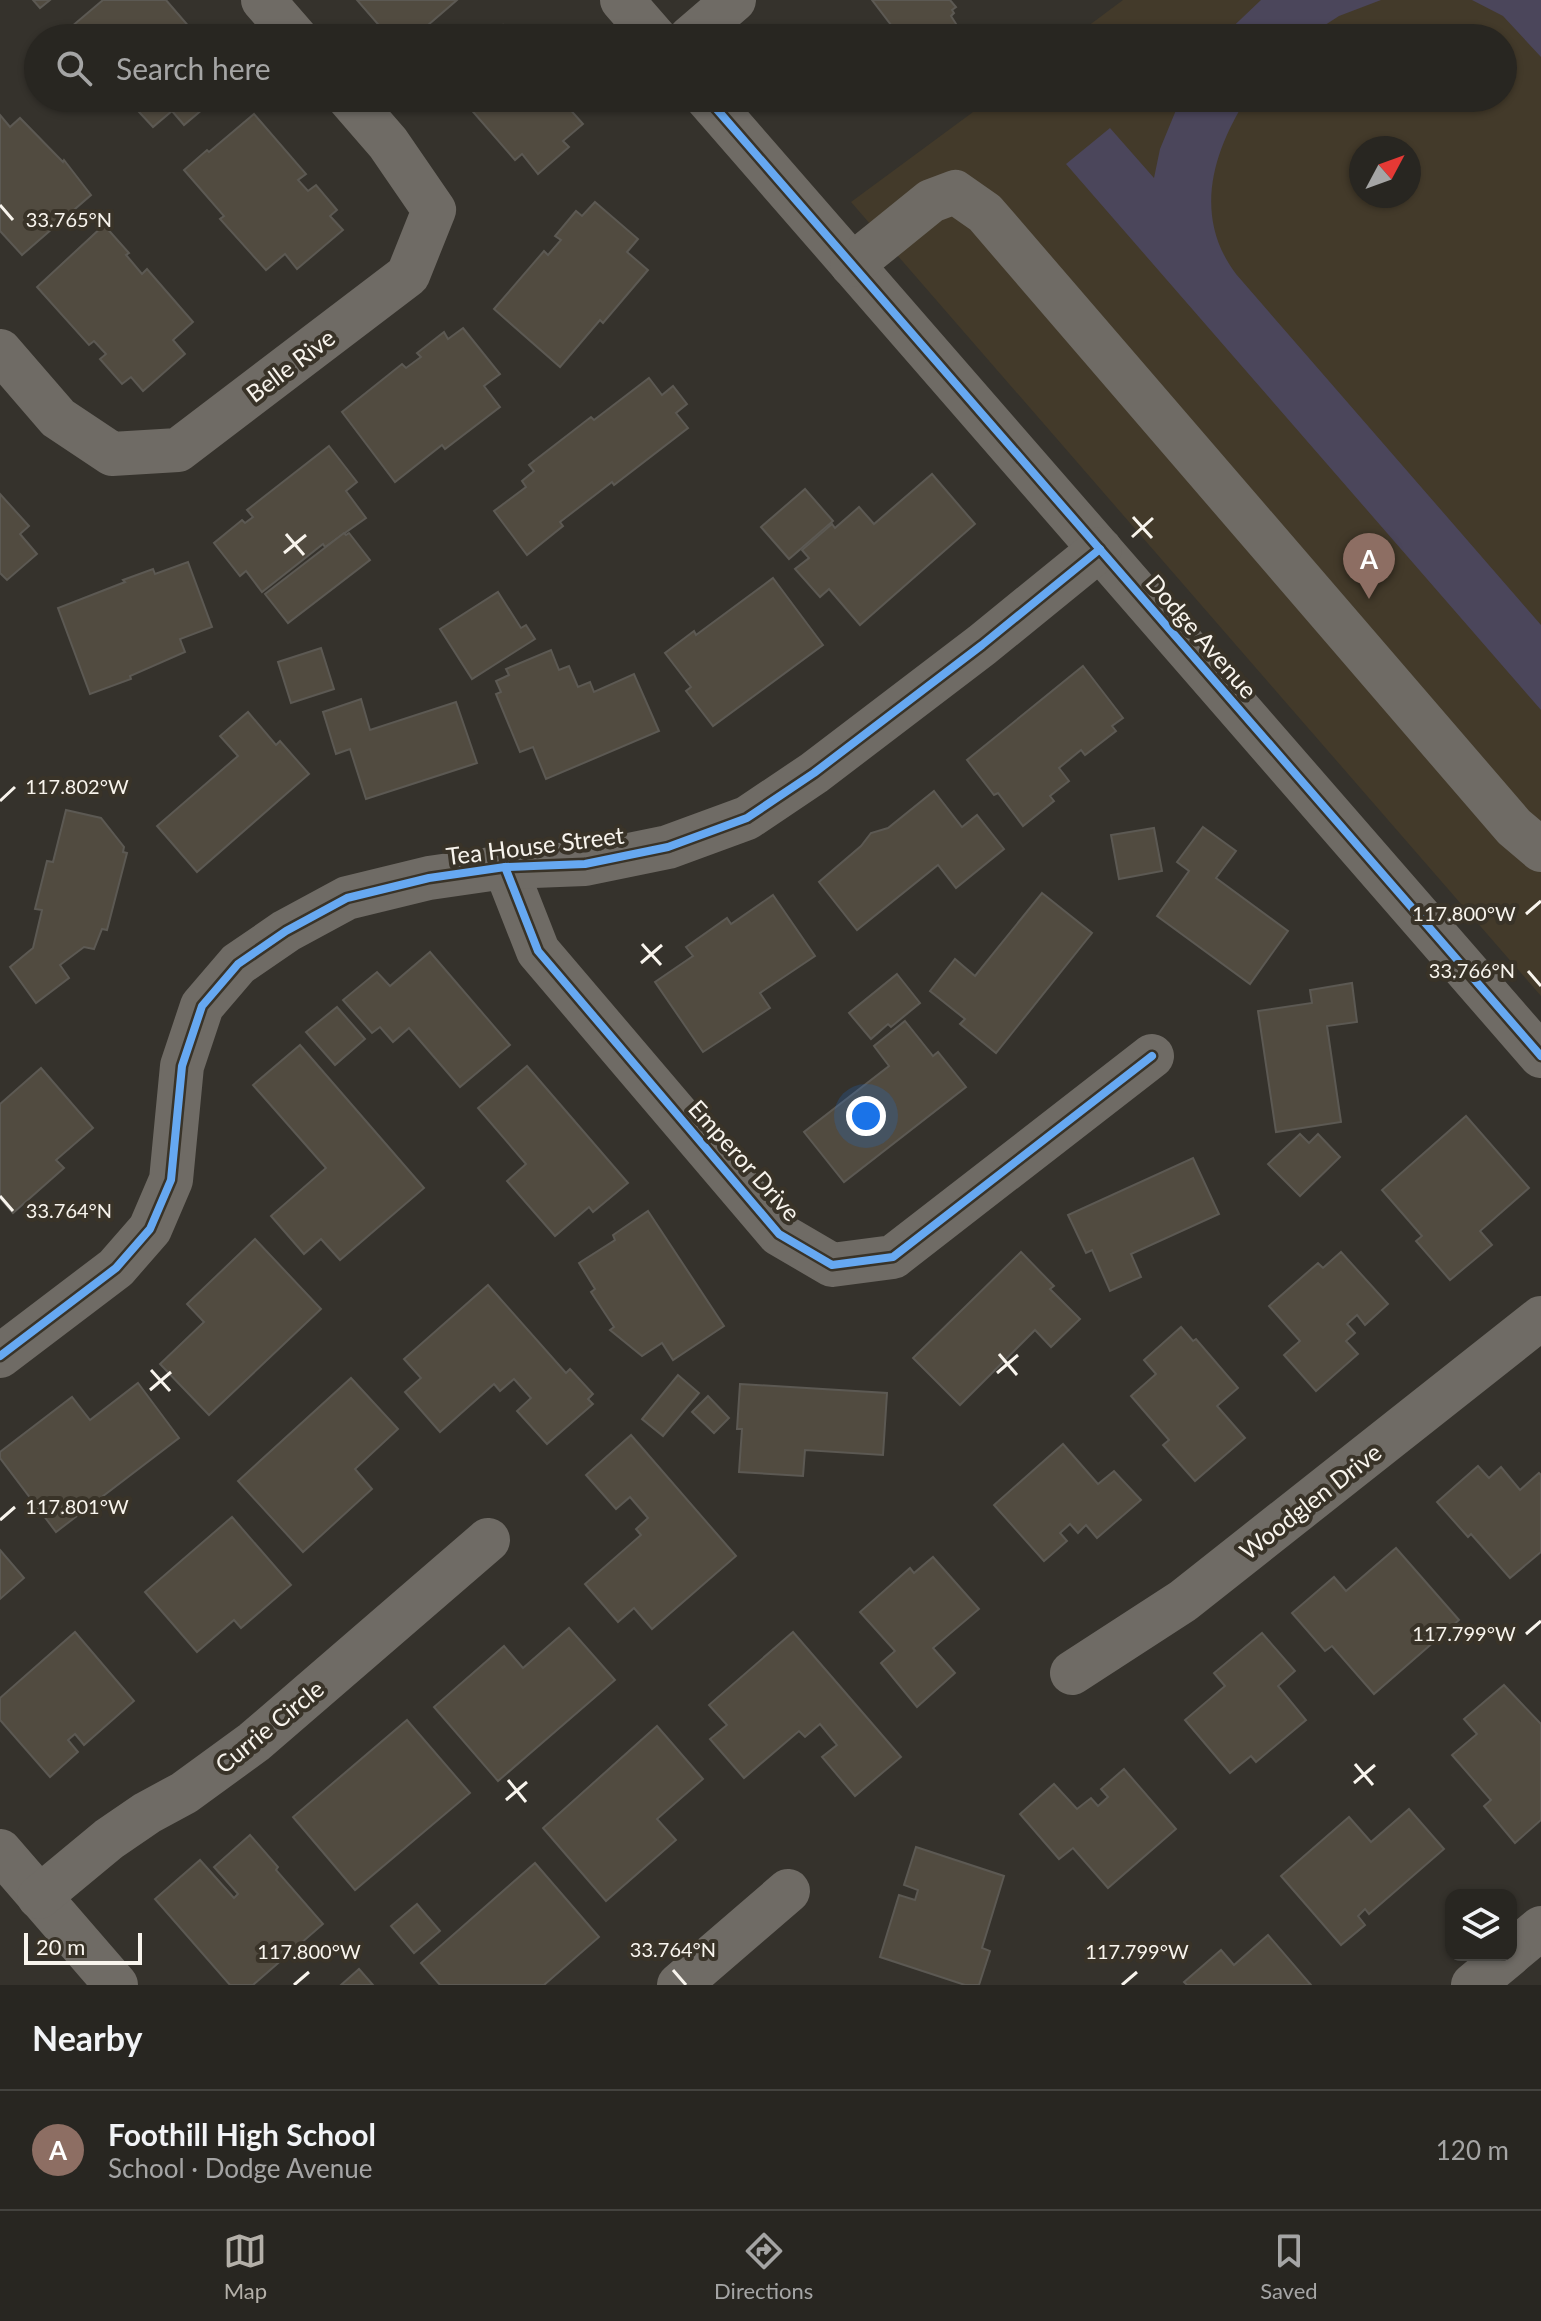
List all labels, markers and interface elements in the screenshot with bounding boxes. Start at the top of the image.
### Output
search box [24,24,1517,112]
icon: search [52,46,96,90]
text: Search here [116,50,271,86]
north arrow [1349,136,1421,208]
text: 33.765°N [26,207,112,231]
street label: Belle Rive [240,322,340,408]
pin: A [1343,533,1395,599]
street label: Dodge Avenue [1140,568,1264,704]
text: 117.802°W [25,774,129,798]
street label: Tea House Street [444,820,626,870]
text: 117.800°W [1412,901,1516,925]
text: 33.766°N [1429,958,1515,982]
street label: Emperor Drive [683,1094,807,1226]
your location [846,1096,886,1136]
text: 33.764°N [26,1198,112,1222]
street label: Woodglen Drive [1233,1437,1387,1565]
text: 117.801°W [25,1494,129,1518]
text: 117.799°W [1412,1621,1516,1645]
street label: Currie Circle [209,1673,329,1779]
map controls [1445,1889,1517,1961]
button: layers [1445,1889,1517,1961]
scale bar [24,1929,142,1965]
text: 20 m [36,1933,85,1960]
text: 33.764°N [630,1937,716,1961]
text: 117.800°W [257,1939,361,1963]
text: 117.799°W [1085,1939,1189,1963]
text: Nearby [32,2017,143,2058]
text: Foothill High School [108,2116,376,2152]
text: A [49,2134,67,2166]
text: 120 m [1436,2134,1509,2166]
text: School · Dodge Avenue [108,2152,372,2184]
tab: Map [223,2229,267,2304]
tab: Directions [714,2229,813,2304]
tab: Saved [1260,2229,1318,2304]

